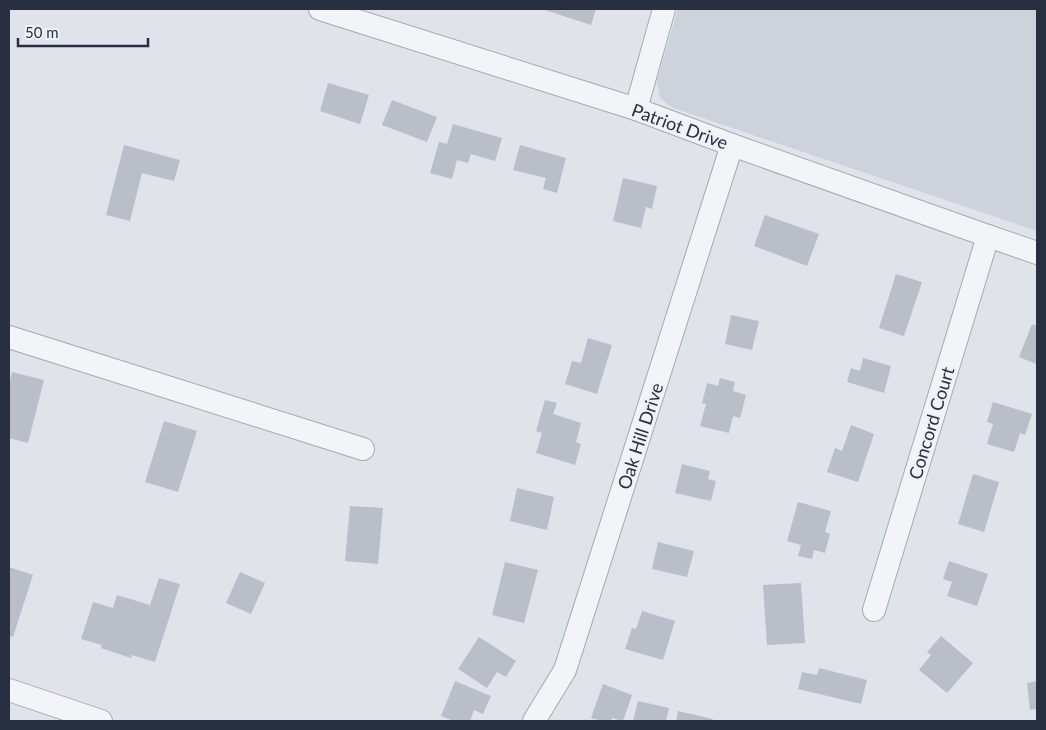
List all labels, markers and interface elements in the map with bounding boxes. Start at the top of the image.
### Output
scale bar [18,15,148,47]
text: 50 m [25,23,59,41]
street label: Patriot Drive [629,98,731,154]
street label: Concord Court [903,363,959,482]
street label: Oak Hill Drive [612,380,668,492]

